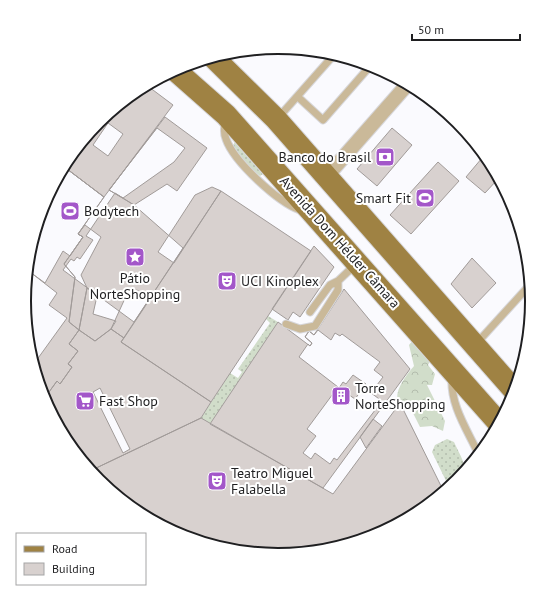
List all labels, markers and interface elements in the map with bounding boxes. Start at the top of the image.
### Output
scale bar [412,16,520,42]
text: 50 m [418,22,444,37]
bank icon: Banco do Brasil [374,146,396,168]
place label: Banco do Brasil [279,148,371,166]
street label: Avenida Dom Hélder Câmara [276,172,404,312]
sports icon: Smart Fit [414,187,436,209]
place label: Smart Fit [356,189,411,207]
sports icon: Bodytech [59,200,81,222]
place label: Bodytech [84,202,139,220]
place icon: Pátio NorteShopping [124,246,146,268]
place label: Pátio NorteShopping [90,269,180,303]
theatre icon: UCI Kinoplex [216,270,238,292]
place label: UCI Kinoplex [241,272,319,290]
place label: Torre NorteShopping [355,379,445,413]
building icon: Torre NorteShopping [330,385,352,407]
supermarket icon: Fast Shop [74,390,96,412]
place label: Fast Shop [99,392,158,410]
place label: Teatro Miguel Falabella [231,464,313,498]
theatre icon: Teatro Miguel Falabella [206,470,228,492]
legend [16,533,146,585]
text: Road [52,541,77,556]
text: Building [52,561,95,576]

